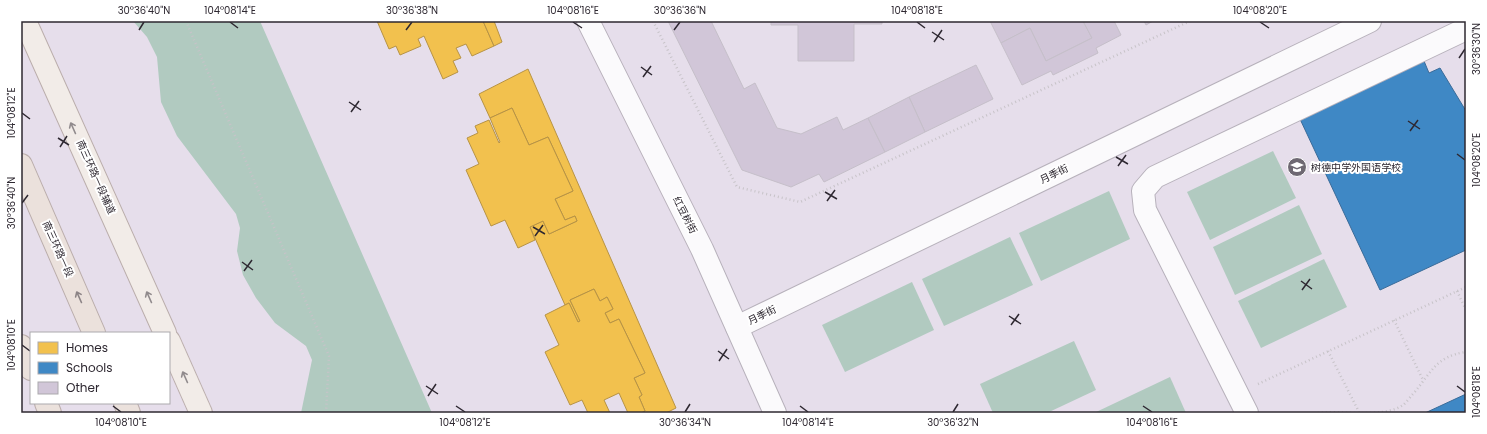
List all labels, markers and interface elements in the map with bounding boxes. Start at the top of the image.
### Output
text: 30°36'40"N [118,3,170,18]
text: 104°08'14"E [204,3,256,18]
text: 30°36'38"N [386,3,438,18]
text: 104°08'16"E [547,3,599,18]
text: 30°36'36"N [654,3,706,18]
text: 104°08'18"E [891,3,943,18]
text: 104°08'20"E [1233,3,1287,18]
text: 30°36'30"N [1469,23,1484,75]
text: 104°08'12"E [4,87,19,139]
one-way arrow [69,122,76,134]
text: 104°08'20"E [1469,133,1484,187]
street label: 南三环路一段辅道 [73,137,119,217]
school or university icon: 树德中学外国语学校 [1286,156,1308,178]
place label: 树德中学外国语学校 [1311,160,1401,175]
street label: 月季街 [1037,161,1071,187]
text: 30°36'40"N [4,177,19,229]
street label: 红豆树街 [669,194,701,236]
street label: 南三环路一段 [39,219,77,279]
one-way arrow [74,292,82,304]
one-way arrow [145,292,153,304]
street label: 月季街 [745,302,779,328]
text: 104°08'10"E [4,319,19,371]
legend [30,332,170,404]
text: Homes [66,339,108,356]
text: Schools [66,359,113,376]
text: 104°08'18"E [1469,366,1484,418]
one-way arrow [181,372,188,384]
text: Other [66,379,100,396]
text: 104°08'10"E [95,415,147,430]
text: 104°08'12"E [439,415,491,430]
text: 30°36'34"N [659,415,711,430]
text: 104°08'14"E [782,415,834,430]
text: 30°36'32"N [927,415,979,430]
text: 104°08'16"E [1126,415,1178,430]

